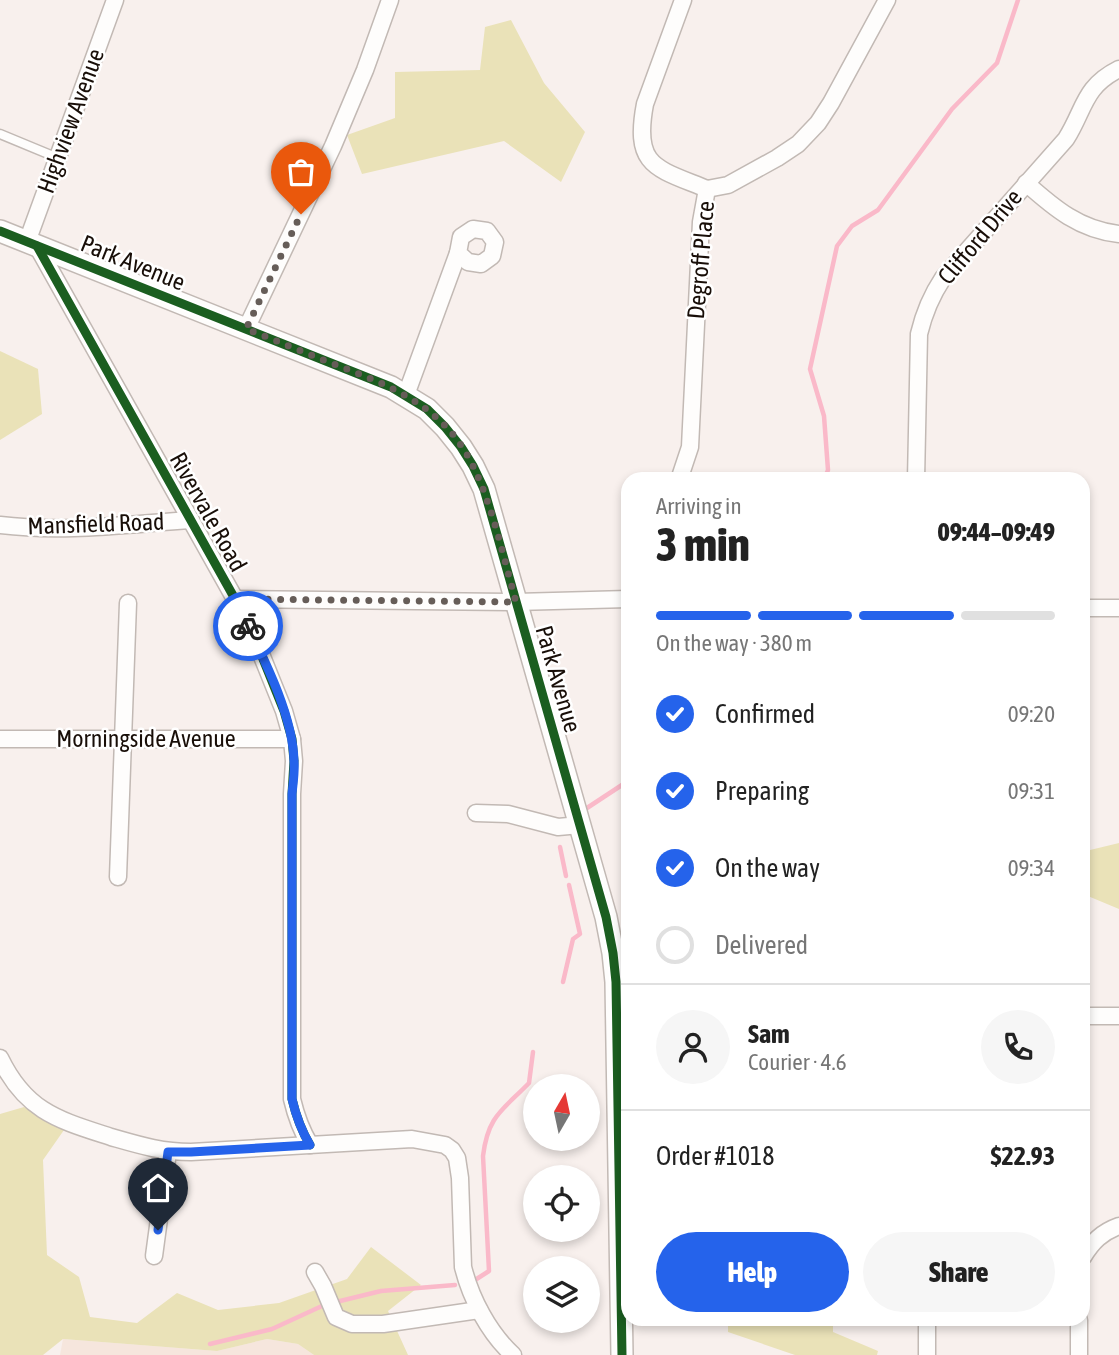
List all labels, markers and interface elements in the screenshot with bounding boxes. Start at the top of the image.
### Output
street label: Highview Avenue [32,45,109,197]
pin [271,142,331,214]
icon: bag [282,153,320,191]
street label: Clifford Drive [932,184,1027,290]
street label: Degroff Place [682,200,719,320]
street label: Park Avenue [77,229,189,296]
street label: Rivervale Road [165,447,252,576]
text: Arriving in [656,493,742,519]
street label: Mansfield Road [27,508,165,539]
text: 09:44–09:49 [938,517,1055,547]
text: 3 min [656,518,750,571]
courier [213,591,283,661]
icon: bike [229,607,267,645]
street label: Park Avenue [530,622,587,735]
text: On the way · 380 m [656,630,812,656]
icon: check [656,695,694,733]
text: Confirmed [715,699,815,729]
text: 09:20 [1008,701,1055,727]
street label: Morningside Avenue [56,725,236,752]
icon: check [656,772,694,810]
text: Preparing [715,776,809,806]
text: 09:31 [1008,778,1055,804]
icon: check [656,849,694,887]
text: On the way [715,853,820,883]
text: 09:34 [1008,855,1055,881]
text: Delivered [715,930,808,960]
button: person [656,1010,730,1084]
button: phone [981,1010,1055,1084]
text: Sam [748,1019,790,1049]
text: Courier · 4.6 [748,1049,847,1075]
north arrow [523,1074,600,1152]
map controls [523,1074,600,1333]
text: Order #1018 [656,1141,775,1171]
text: $22.93 [991,1141,1055,1171]
pin [128,1158,188,1230]
button: locate [523,1165,600,1242]
icon: home [139,1169,177,1207]
button: Help [656,1232,849,1312]
button: Share [863,1232,1055,1312]
button: layers [523,1256,600,1333]

